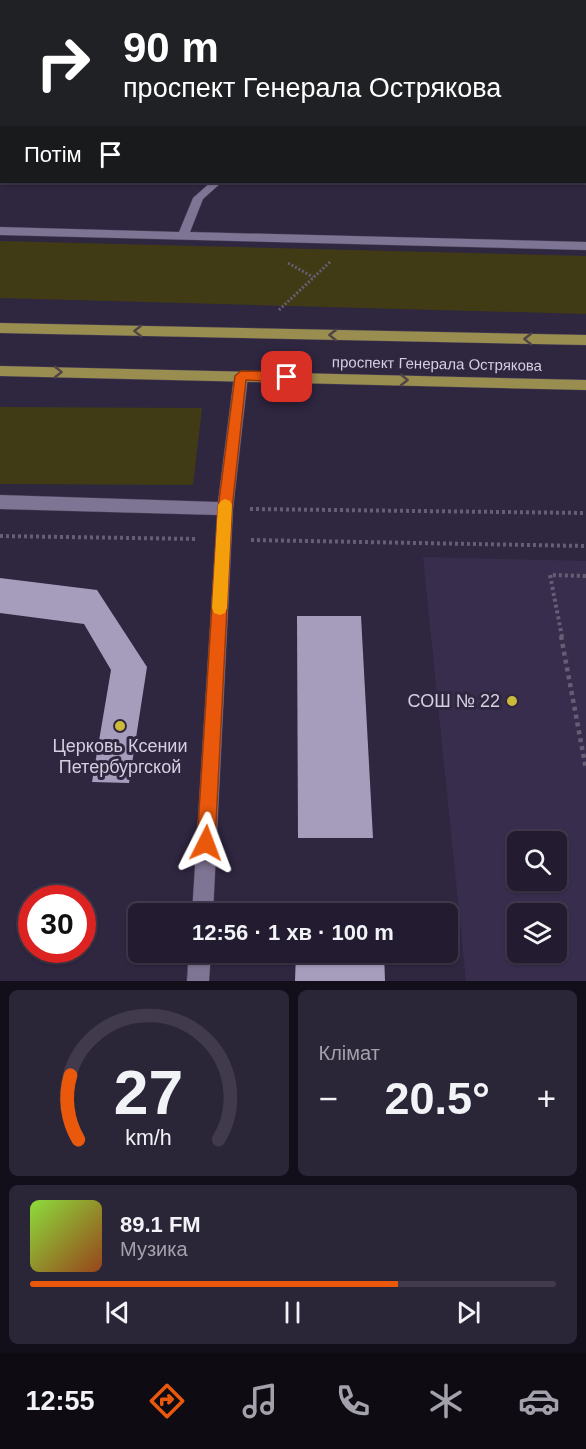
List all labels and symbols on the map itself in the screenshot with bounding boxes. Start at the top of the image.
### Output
one-way arrow [133,324,142,337]
one-way arrow [328,328,337,341]
one-way arrow [523,333,532,345]
pin [261,351,312,402]
street label: проспект Генерала Острякова [332,353,543,374]
one-way arrow [54,366,63,378]
one-way arrow [400,374,409,386]
place label: СОШ № 22 [408,691,500,711]
marker: СОШ № 22 [505,694,519,708]
marker: Церковь Ксении Петербургской [113,719,127,733]
place label: Церковь Ксении Петербургской [53,736,187,777]
position arrow [174,811,238,875]
speed limit sign: 30 [18,885,96,963]

